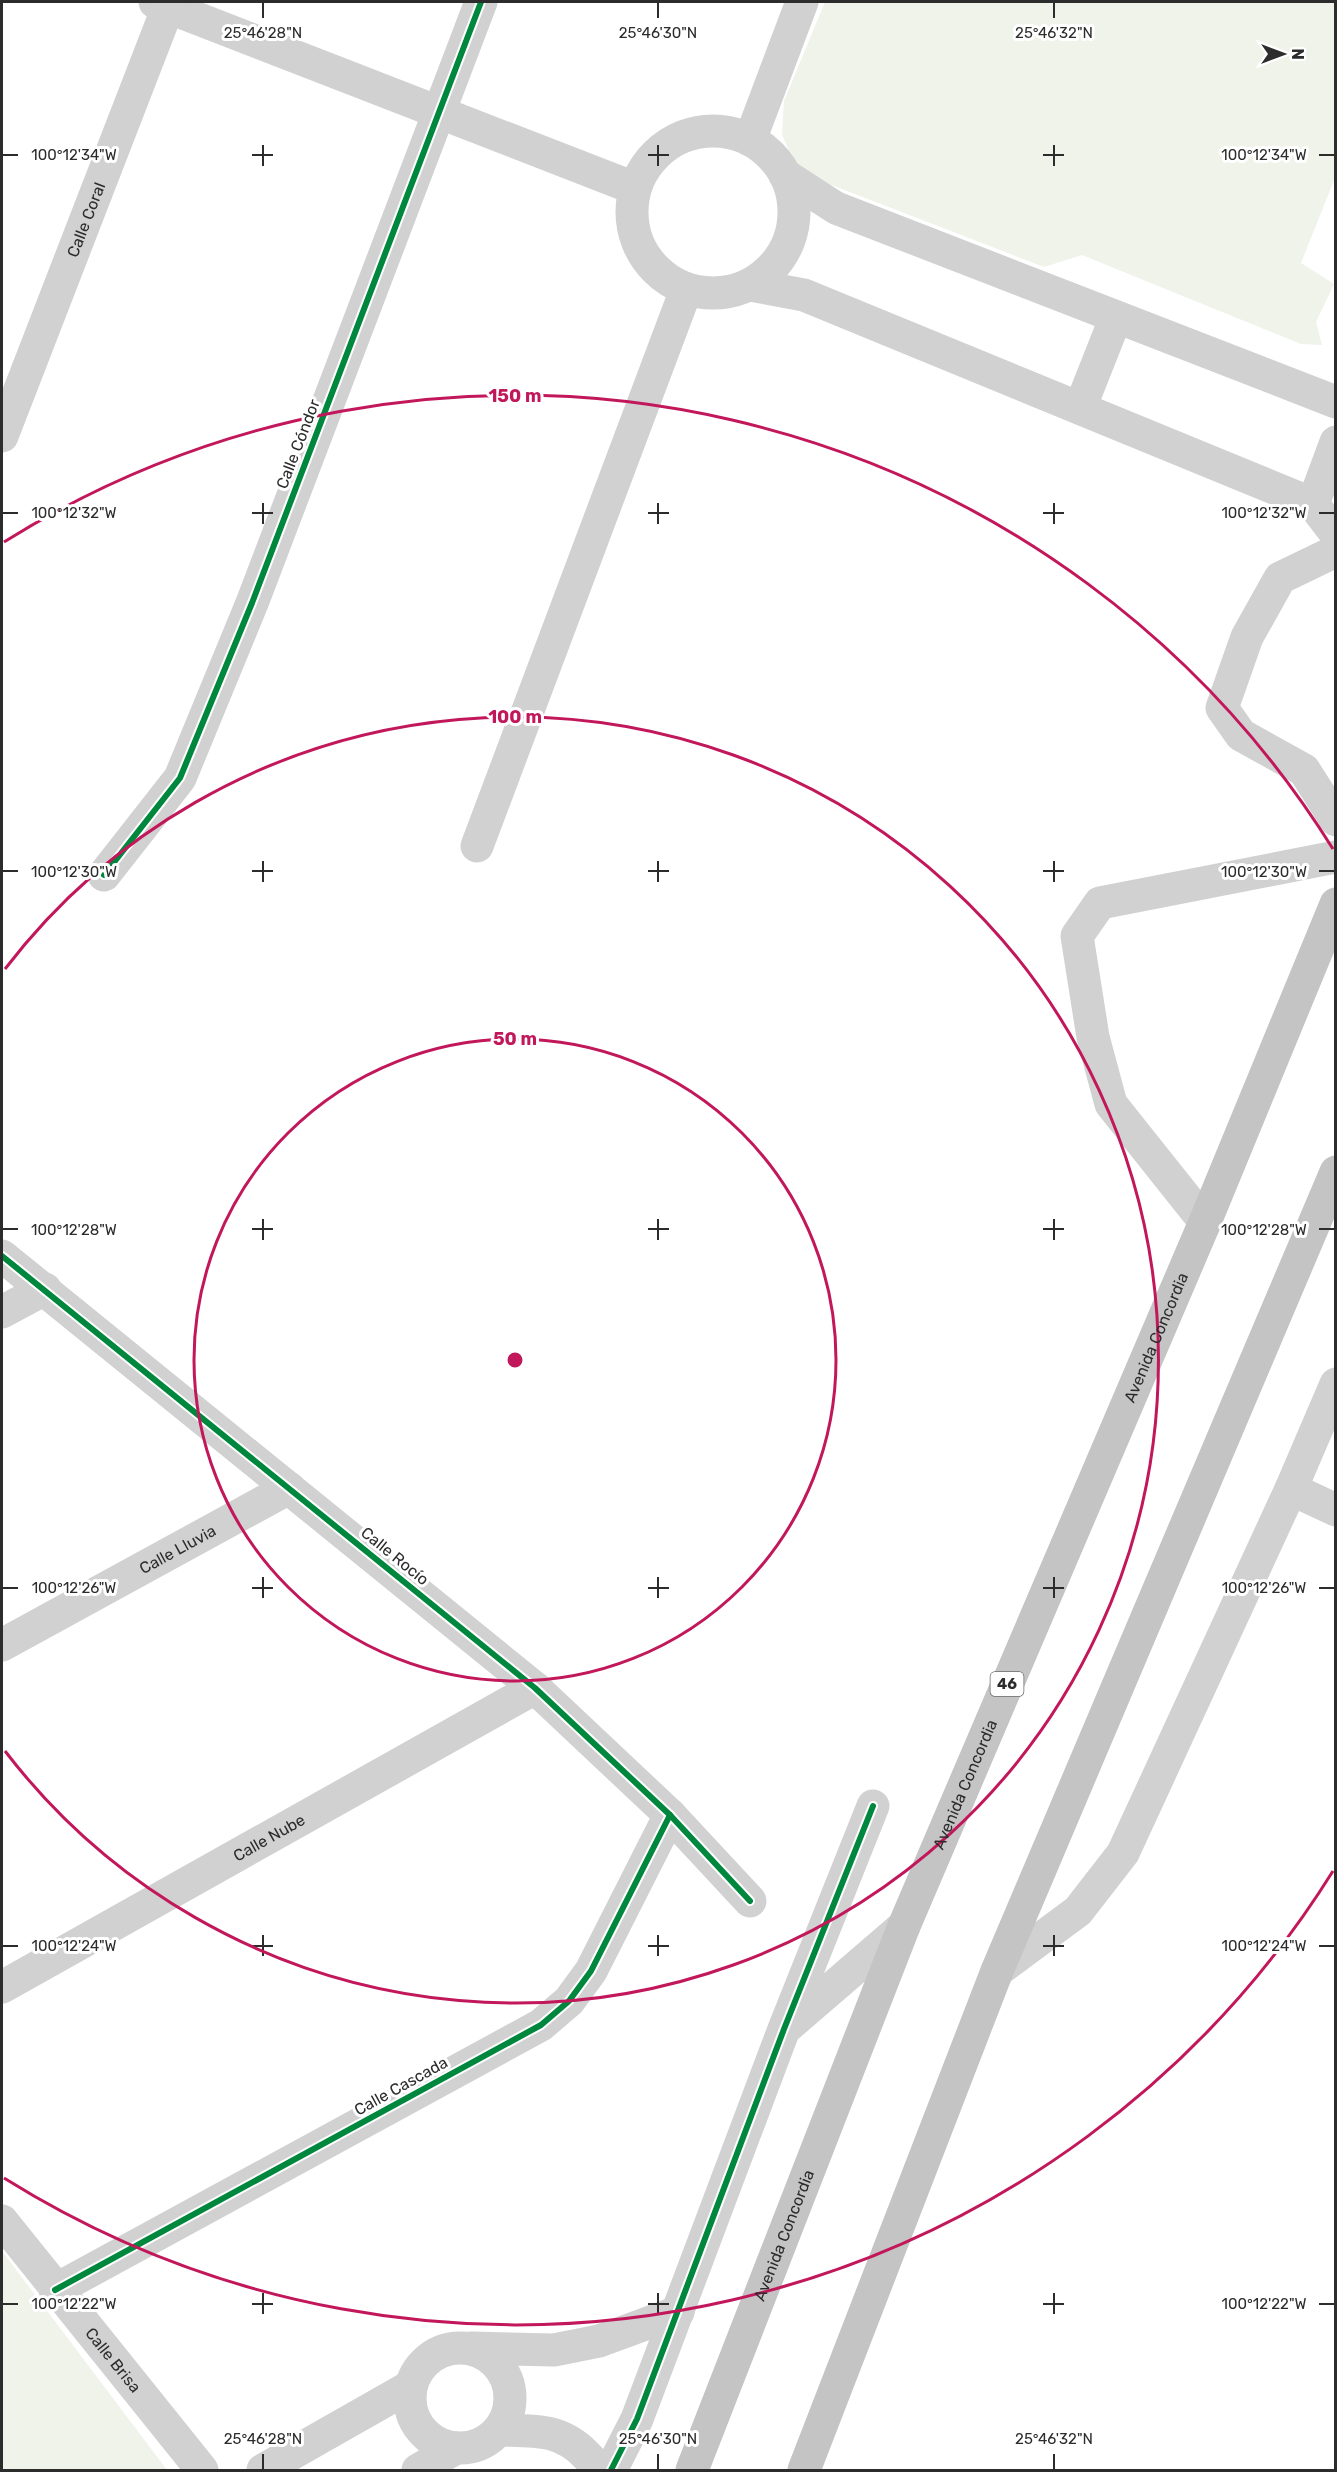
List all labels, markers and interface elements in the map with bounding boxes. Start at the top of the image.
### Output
text: 25°46'28"N [224,24,302,42]
text: 25°46'30"N [619,24,697,42]
text: 25°46'32"N [1015,24,1093,42]
north arrow [1253,24,1313,84]
text: N [1288,48,1307,60]
text: 100°12'34"W [31,146,117,164]
text: 100°12'34"W [1221,146,1307,164]
street label: Calle Coral [63,180,109,260]
text: 150 m [488,385,542,407]
street label: Calle Cóndor [272,396,324,492]
text: 100°12'32"W [31,504,117,522]
text: 100°12'32"W [1221,504,1307,522]
text: 100 m [488,706,542,728]
text: 100°12'30"W [31,863,117,881]
text: 100°12'30"W [1221,863,1307,881]
text: 50 m [493,1028,537,1050]
text: 100°12'28"W [31,1221,117,1239]
text: 100°12'28"W [1221,1221,1307,1239]
street label: Avenida Concordia [1120,1270,1192,1405]
centre of rings [505,1350,525,1370]
street label: Calle Lluvia [136,1520,219,1578]
street label: Calle Rocío [357,1523,433,1589]
text: 100°12'26"W [32,1579,116,1597]
text: 100°12'26"W [1222,1579,1306,1597]
road number: 46 [990,1672,1024,1696]
street label: Avenida Concordia [928,1716,1001,1852]
street label: Calle Nube [230,1810,308,1865]
text: 100°12'24"W [31,1937,117,1955]
text: 100°12'24"W [1221,1937,1307,1955]
street label: Calle Cascada [351,2053,451,2119]
street label: Avenida Concordia [749,2167,818,2304]
text: 100°12'22"W [31,2295,117,2313]
text: 100°12'22"W [1221,2295,1307,2313]
street label: Calle Brisa [82,2323,145,2396]
text: 25°46'28"N [224,2430,302,2448]
text: 25°46'30"N [619,2430,697,2448]
text: 25°46'32"N [1015,2430,1093,2448]

